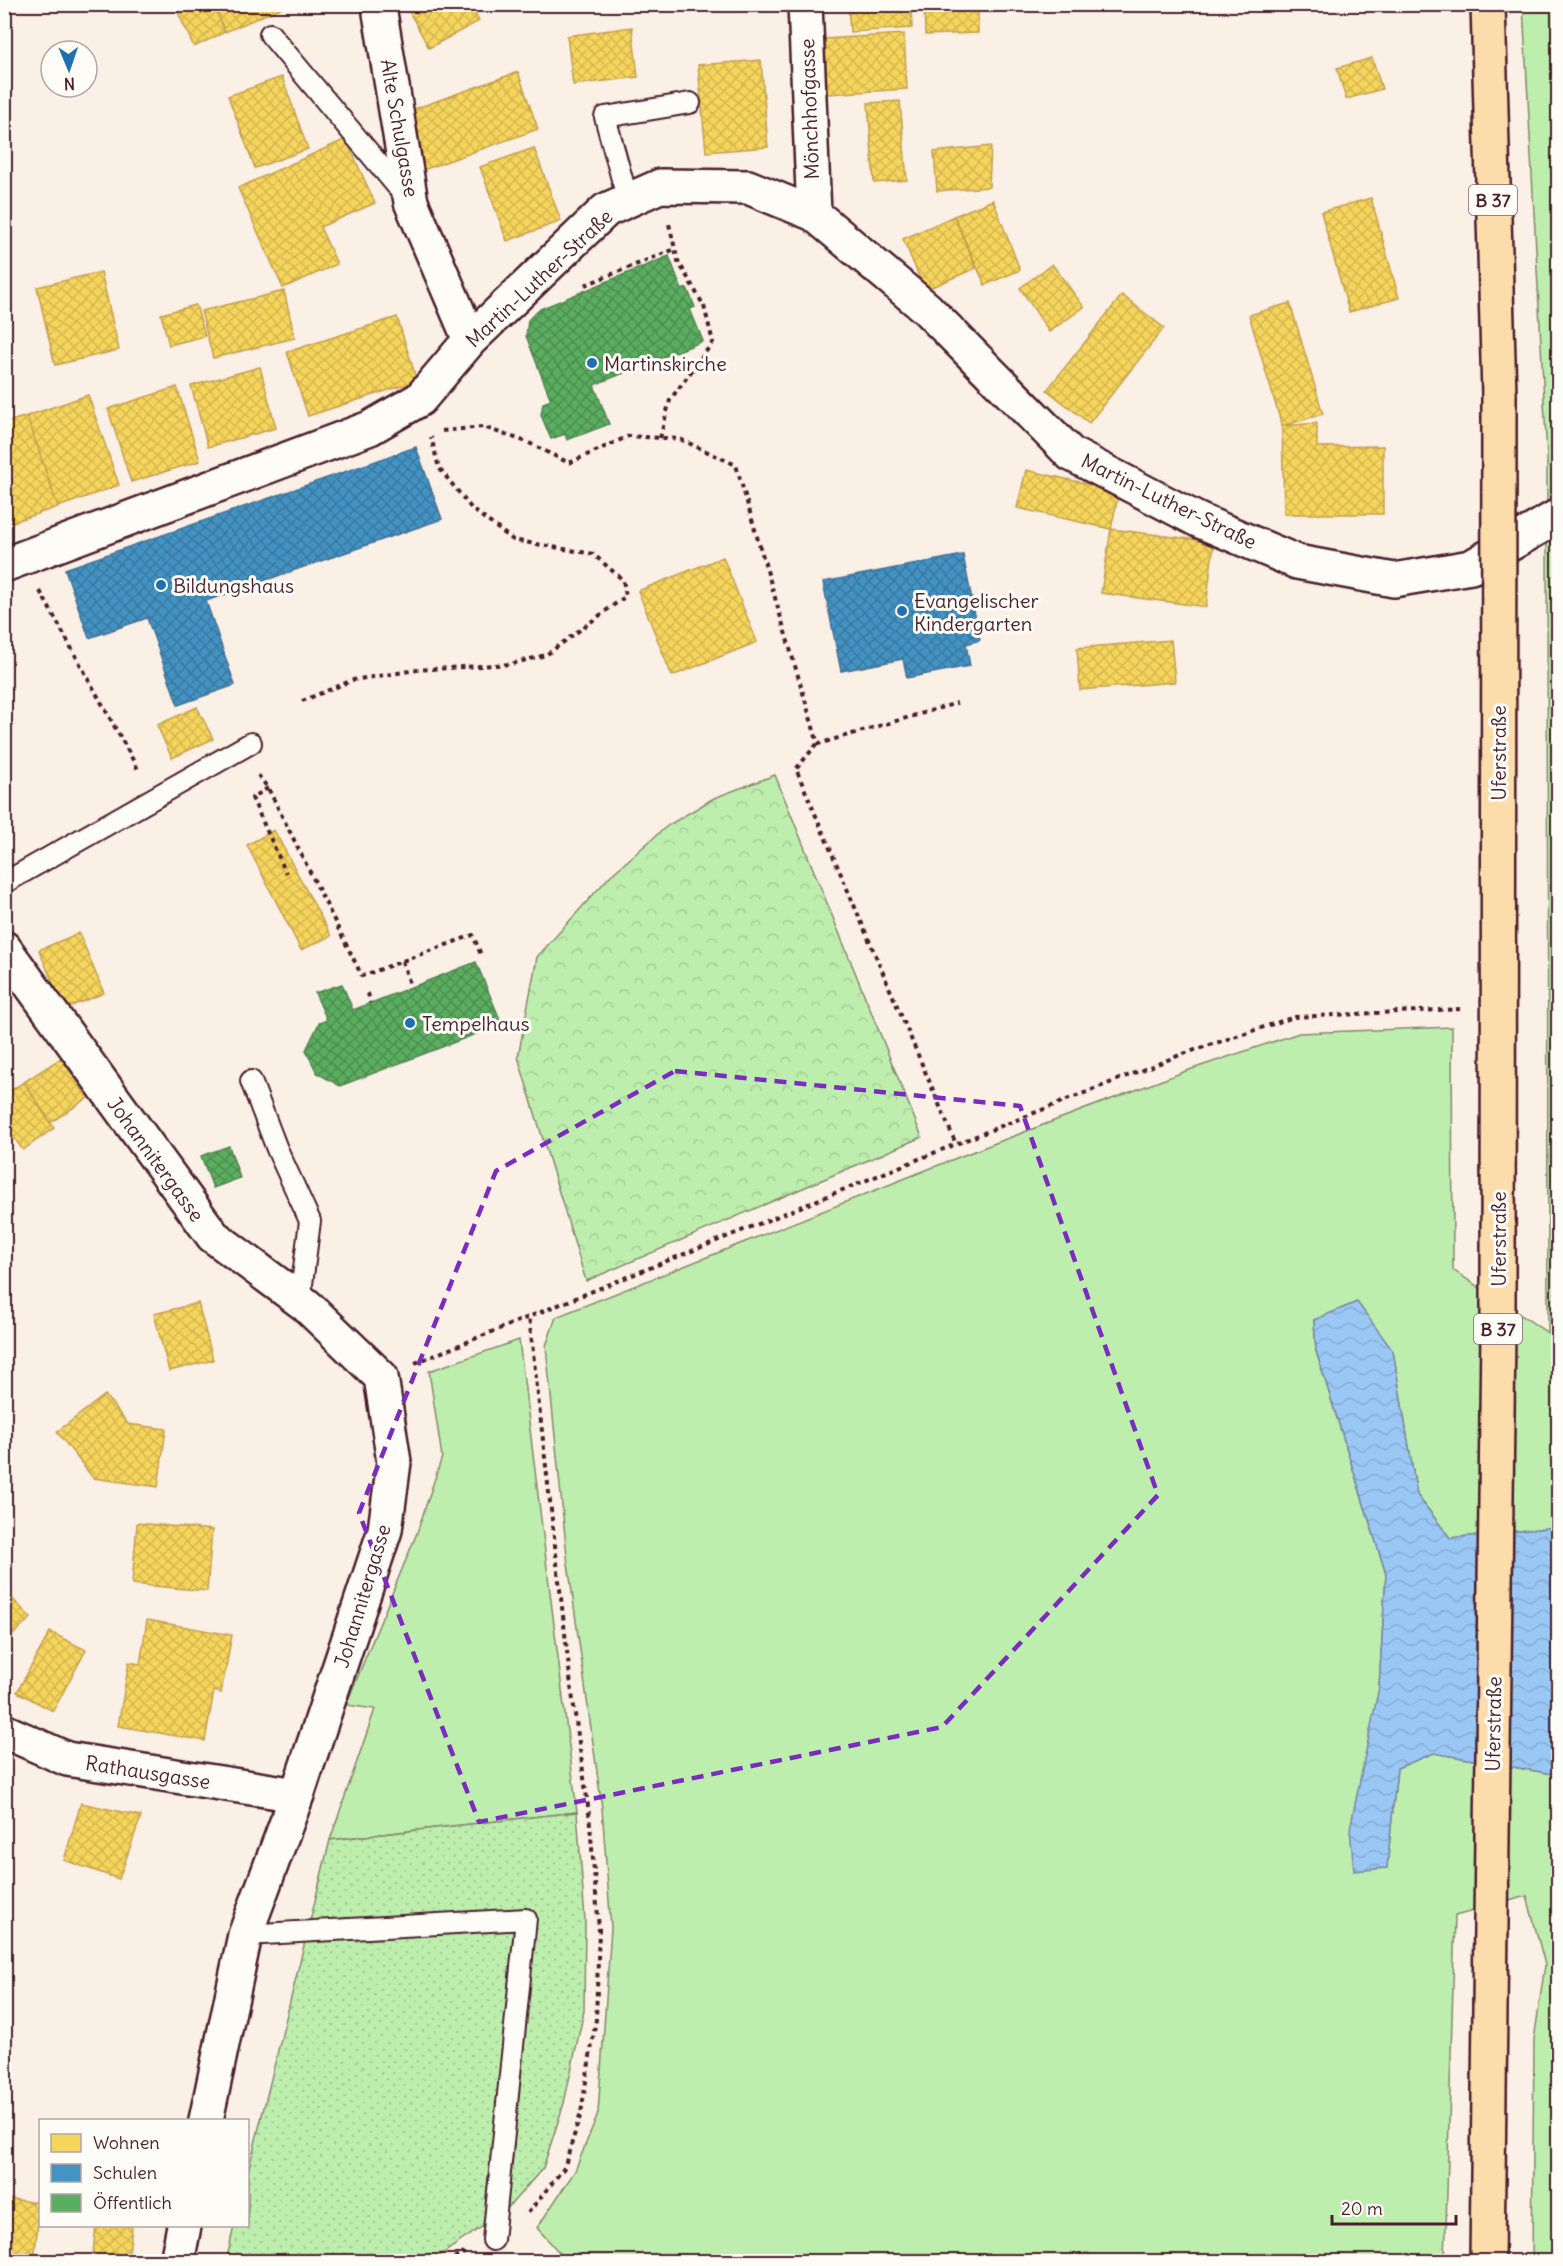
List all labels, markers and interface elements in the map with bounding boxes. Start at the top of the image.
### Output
street label: Mönchhofgasse [794,38,824,180]
north arrow [39,39,99,99]
street label: Alte Schulgasse [376,57,424,199]
text: N [64,74,75,94]
road number: B 37 [1469,185,1517,215]
street label: Martin-Luther-Straße [460,203,618,353]
place label: Martinskirche [604,351,727,376]
marker: Martinskirche [585,356,599,370]
street label: Martin-Luther-Straße [1077,448,1261,554]
place label: Bildungshaus [173,573,294,598]
marker: Bildungshaus [154,578,168,592]
place label: Evangelischer Kindergarten [914,588,1039,636]
marker: Evangelischer Kindergarten [895,604,909,618]
street label: Uferstraße [1486,705,1511,801]
place label: Tempelhaus [422,1011,530,1036]
marker: Tempelhaus [403,1016,417,1030]
street label: Johannitergasse [102,1091,210,1227]
street label: Uferstraße [1486,1191,1511,1287]
road number: B 37 [1474,1314,1522,1344]
street label: Johannitergasse [328,1521,396,1671]
street label: Uferstraße [1480,1676,1506,1772]
street label: Rathausgasse [84,1750,212,1794]
legend [39,2119,249,2227]
text: Wohnen [93,2131,160,2154]
text: Schulen [93,2161,157,2184]
scale bar [1332,2188,1456,2226]
text: Öffentlich [93,2191,172,2214]
text: 20 m [1341,2197,1383,2220]

